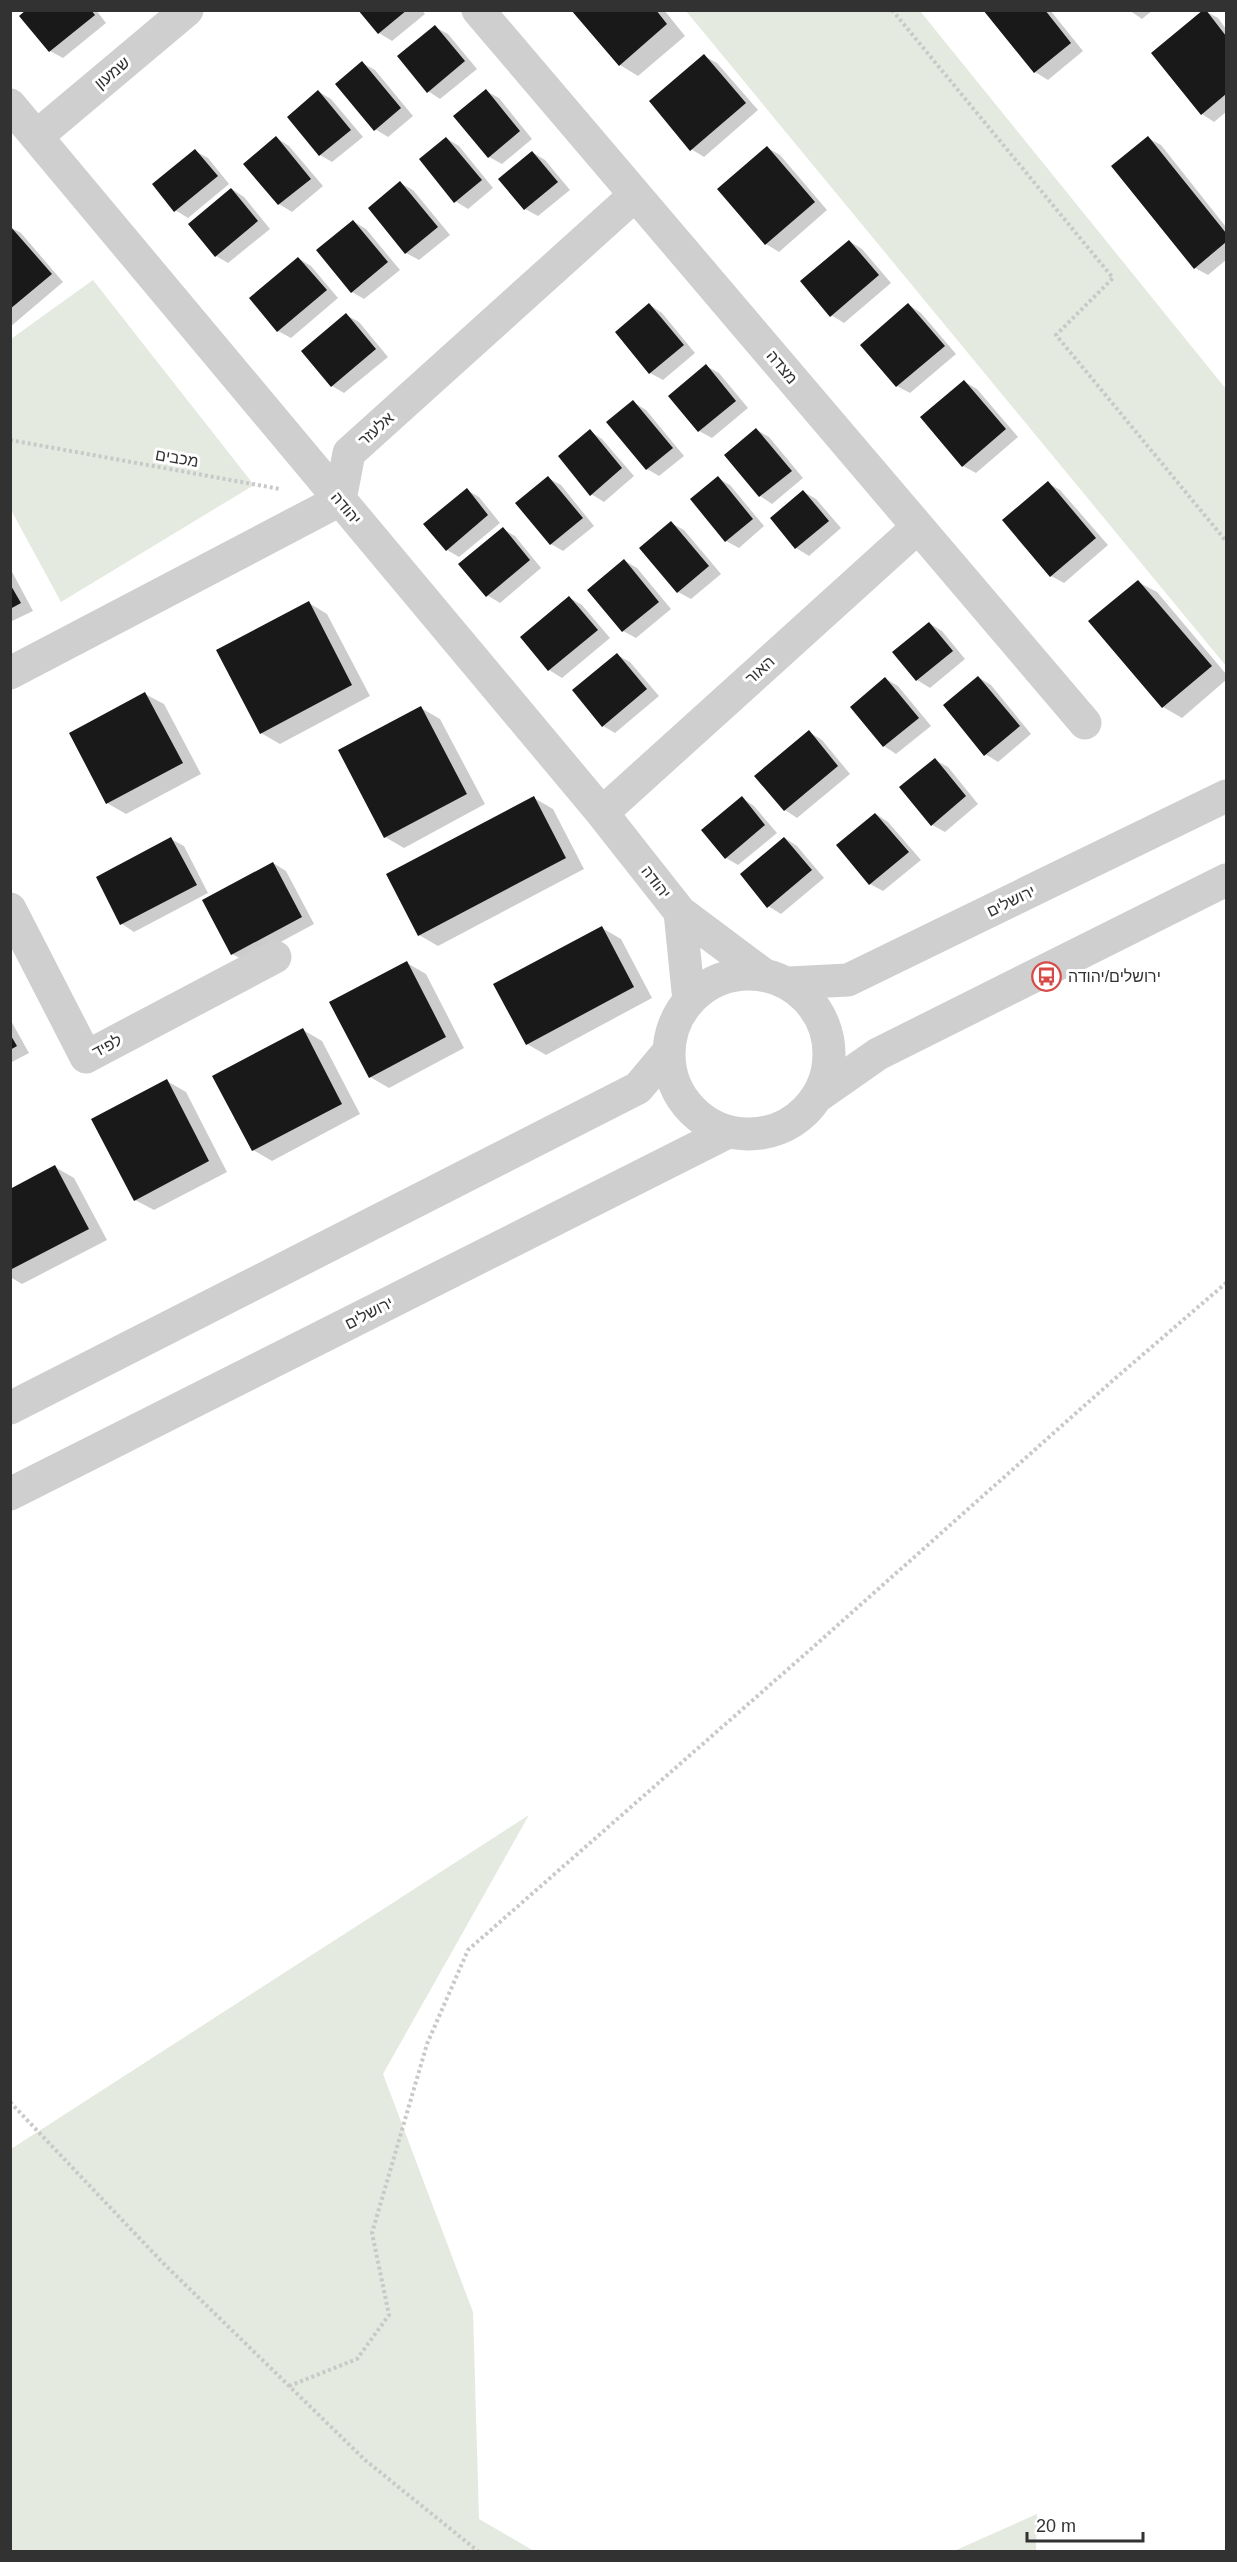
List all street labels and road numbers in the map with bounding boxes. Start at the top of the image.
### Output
street label: שמעון [91,54,133,92]
street label: מצדה [763,347,801,387]
street label: אלעזר [355,409,397,449]
street label: מכבים [154,446,200,470]
street label: יהודה [328,488,364,528]
street label: האור [742,653,778,687]
street label: יהודה [638,862,674,902]
street label: ירושלים [984,882,1038,920]
street label: לפיד [89,1031,125,1061]
street label: ירושלים [342,1294,396,1332]

